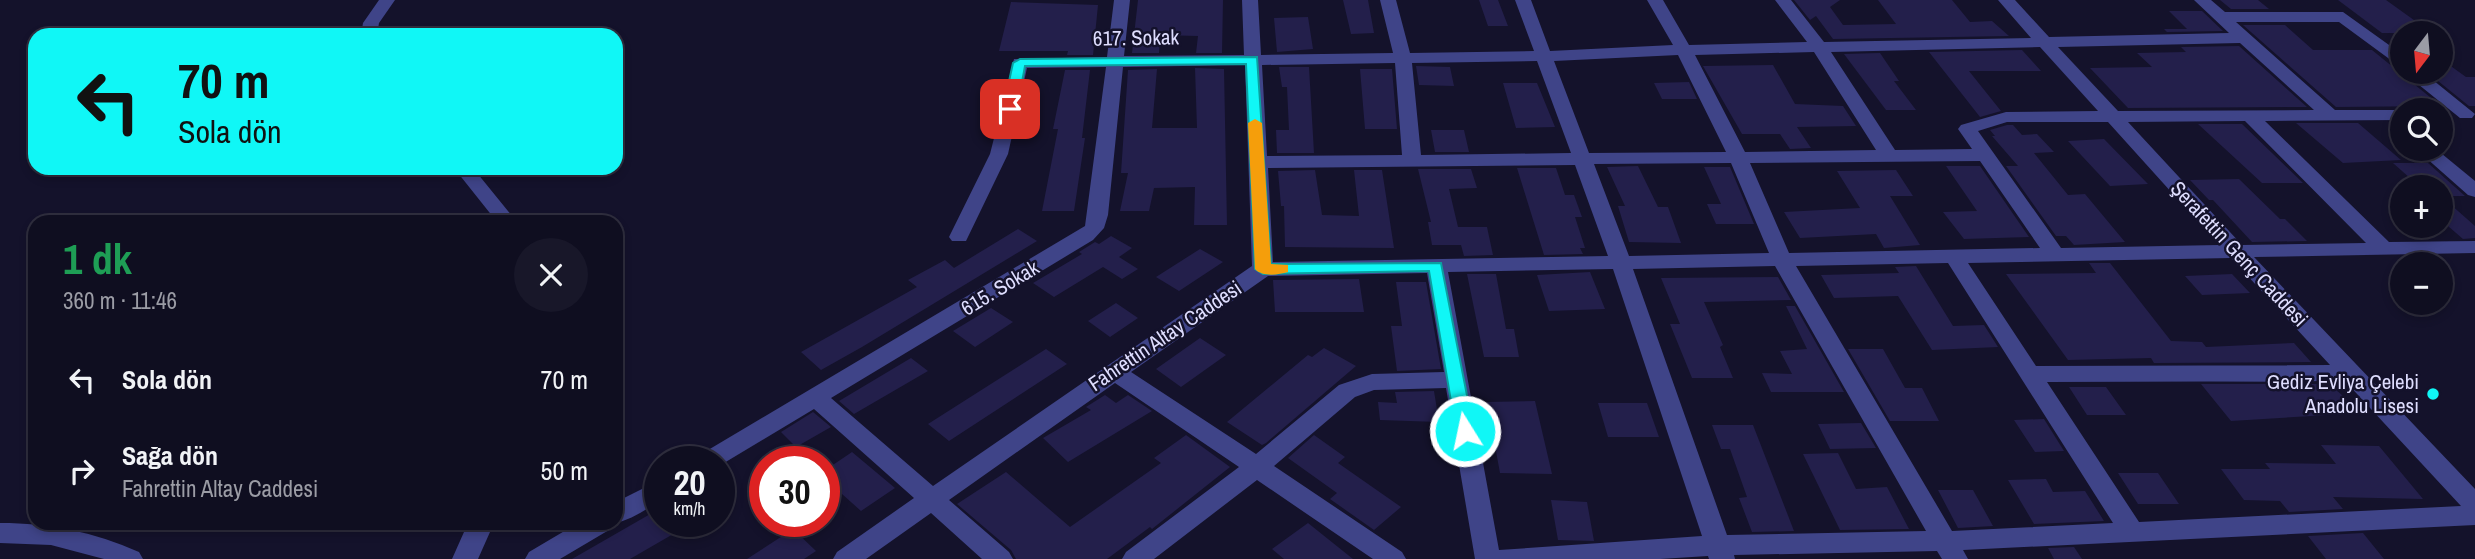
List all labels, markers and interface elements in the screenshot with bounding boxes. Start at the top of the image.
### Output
north arrow [2390,21,2454,84]
map controls [2390,21,2453,315]
street label: 617. Sokak [1093,22,1180,53]
text: 70 m [178,47,270,113]
icon: left [63,56,154,147]
pin [980,79,1040,139]
icon: arrive [991,90,1029,128]
button: search [2390,98,2453,161]
text: Sola dön [178,110,282,153]
street label: Şerafettin Genç Caddesi [2164,174,2315,333]
button: + [2390,175,2453,238]
text: 1 dk [63,231,132,287]
button: close [514,238,588,312]
button: − [2390,252,2453,315]
street label: 615. Sokak [955,253,1044,322]
street label: Fahrettin Altay Caddesi [1082,273,1247,398]
text: 360 m · 11:46 [63,285,177,316]
icon: left [63,361,101,399]
text: Sola dön [122,362,212,397]
text: 70 m [541,362,588,397]
place label: Gediz Evliya Çelebi Anadolu Lisesi [2267,367,2419,420]
marker: Gediz Evliya Çelebi Anadolu Lisesi [2425,386,2441,402]
position arrow [1428,394,1502,468]
text: Sağa dön [122,438,218,473]
speed limit sign: 30 [749,446,840,537]
icon: right [63,452,101,490]
text: 50 m [541,453,588,488]
text: 20 [674,459,705,506]
text: Fahrettin Altay Caddesi [122,473,318,504]
text: km/h [674,496,706,521]

